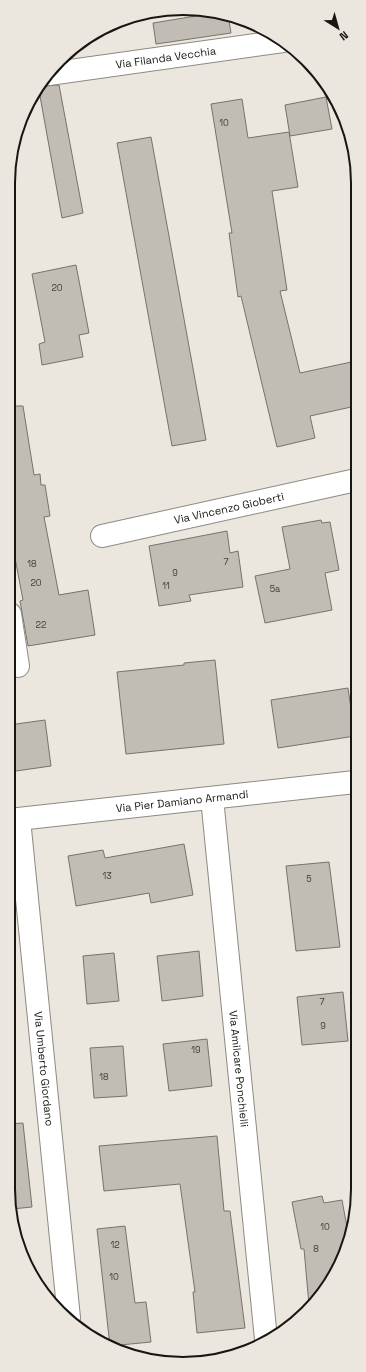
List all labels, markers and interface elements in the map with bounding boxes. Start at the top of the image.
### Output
north arrow [318,8,358,48]
text: N [337,28,351,44]
street label: Via Filanda Vecchia [115,43,218,72]
house number: 10 [219,117,229,129]
house number: 20 [51,282,63,294]
street label: Via Vincenzo Gioberti [173,489,285,527]
house number: 7 [223,556,229,568]
house number: 18 [27,558,37,570]
house number: 9 [172,567,178,579]
house number: 20 [30,577,42,589]
house number: 11 [162,580,170,592]
house number: 5a [270,583,280,595]
house number: 22 [36,619,46,631]
street label: Via Pier Damiano Armandi [115,787,249,815]
house number: 13 [102,870,112,882]
house number: 5 [306,873,312,885]
house number: 7 [319,996,325,1008]
street label: Via Amilcare Ponchielli [226,1010,252,1128]
street label: Via Umberto Giordano [31,1011,57,1127]
house number: 9 [320,1020,326,1032]
house number: 19 [191,1044,201,1056]
house number: 18 [99,1071,109,1083]
house number: 10 [320,1221,330,1233]
house number: 12 [110,1239,120,1251]
house number: 8 [313,1243,319,1255]
house number: 10 [109,1271,119,1283]

